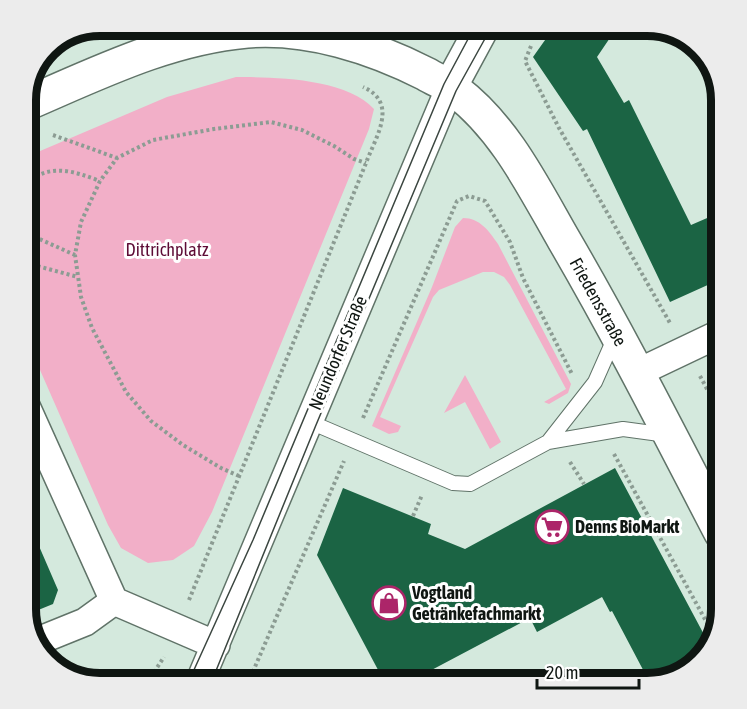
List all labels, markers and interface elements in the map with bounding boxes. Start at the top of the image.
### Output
park label: Dittrichplatz [126,239,209,260]
street label: Friedensstraße [566,254,631,350]
street label: Neundorfer Straße [304,293,371,413]
supermarket icon: Denns BioMarkt [534,509,570,545]
place label: Denns BioMarkt [575,516,680,537]
place label: Vogtland Getränkefachmarkt [411,582,542,624]
shop icon: Vogtland Getränkefachmarkt [371,585,407,621]
scale bar [537,652,639,690]
text: 20 m [546,662,578,683]

